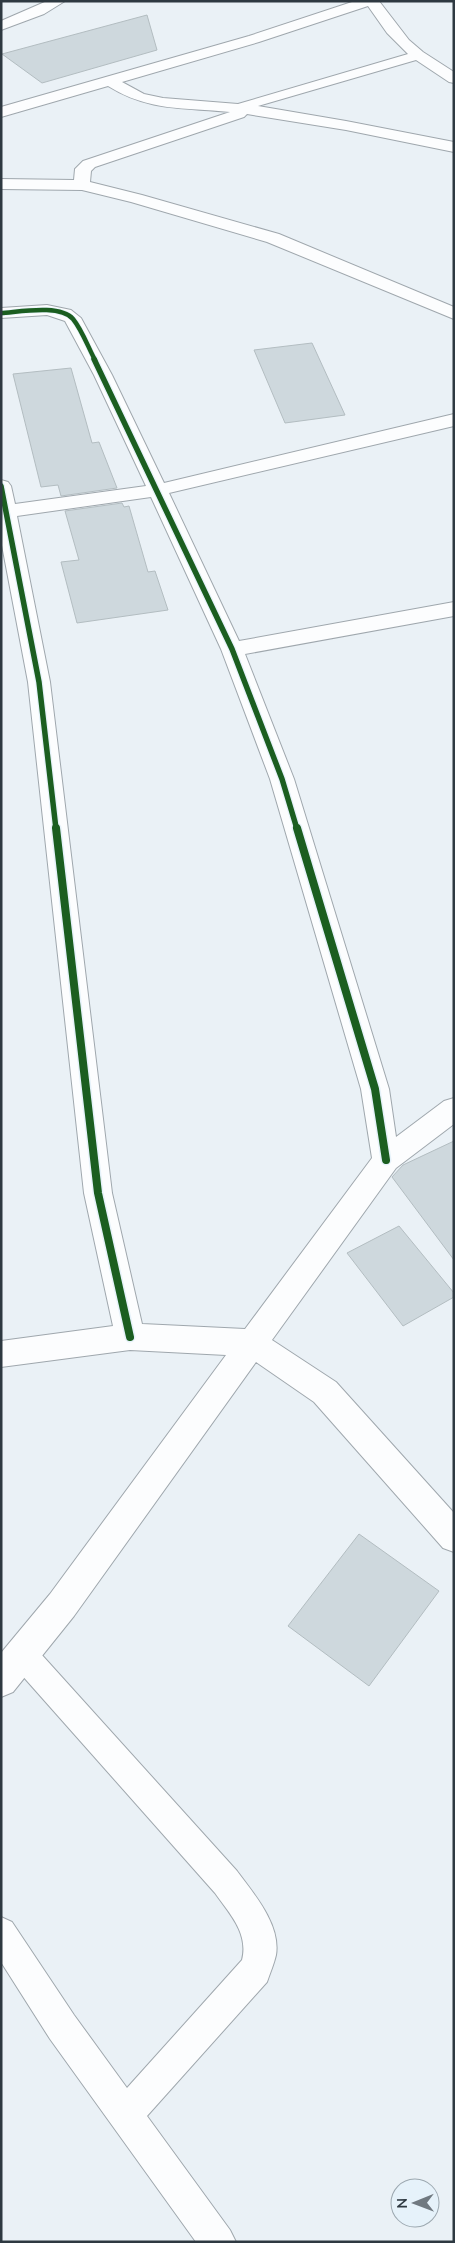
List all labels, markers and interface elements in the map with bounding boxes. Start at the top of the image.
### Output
north arrow [390,2178,440,2228]
text: N [393,2198,411,2209]

